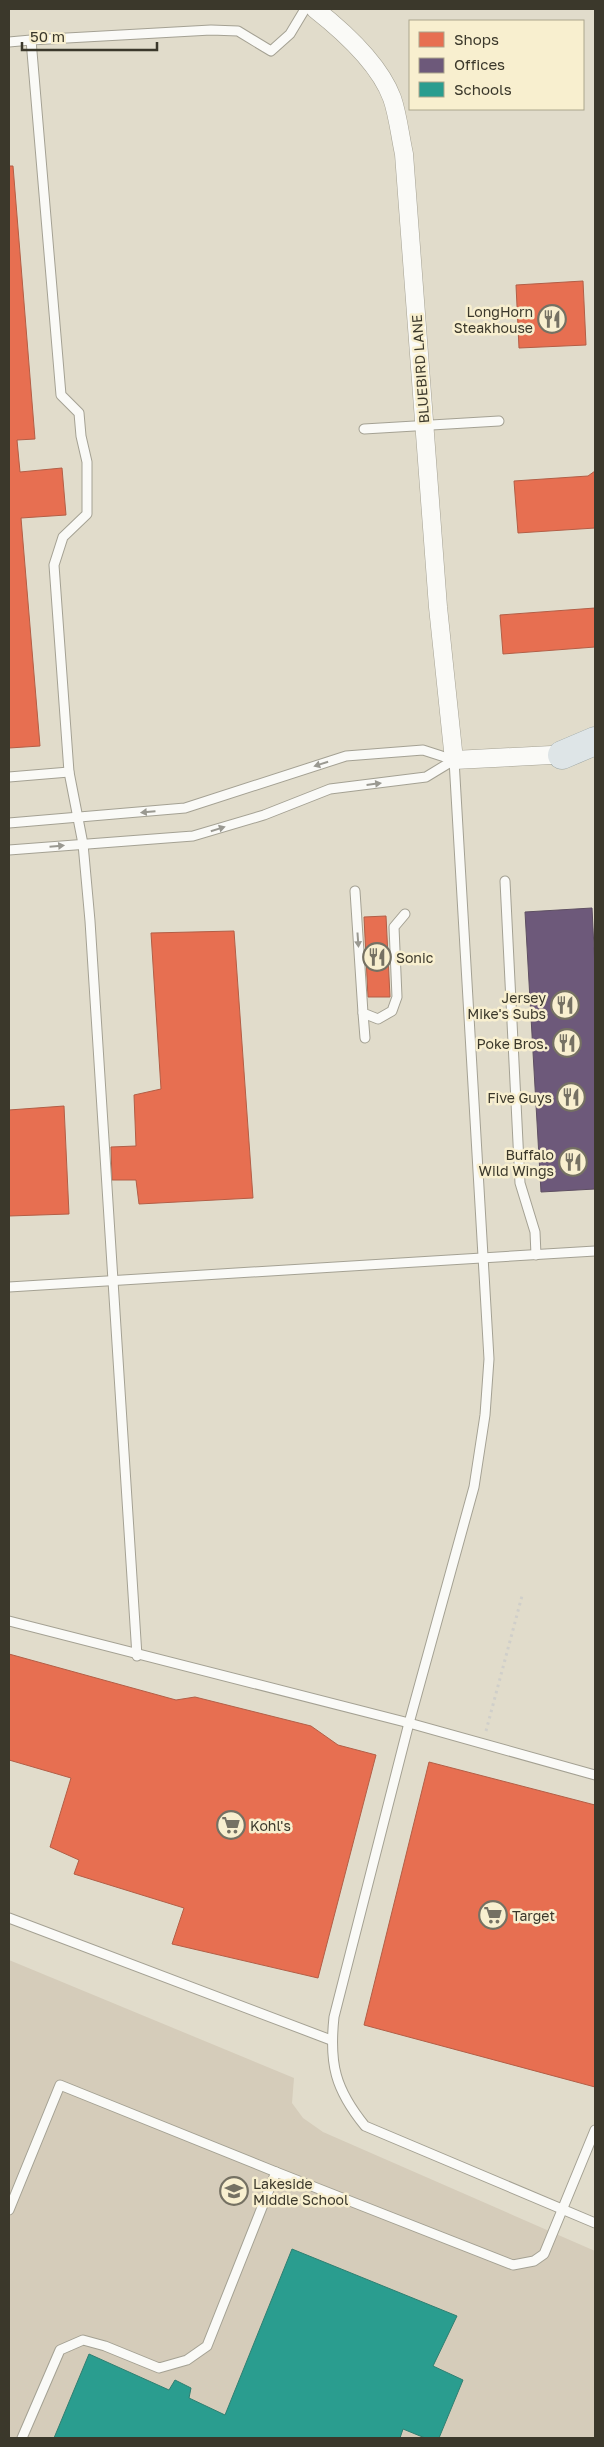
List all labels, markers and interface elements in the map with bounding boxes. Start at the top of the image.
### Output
scale bar [22,20,158,52]
legend [409,20,584,110]
text: 50 m [30,27,65,45]
text: Shops [454,30,499,48]
text: Offices [454,55,505,73]
text: Schools [454,80,512,98]
place label: LongHorn Steakhouse [454,303,533,336]
restaurant icon: LongHorn Steakhouse [537,304,567,334]
street label: BLUEBIRD LANE [408,314,432,424]
one-way arrow [313,761,328,768]
one-way arrow [366,780,382,788]
one-way arrow [139,808,155,816]
one-way arrow [211,824,226,832]
one-way arrow [50,841,66,849]
one-way arrow [354,932,362,948]
restaurant icon: Sonic [362,942,392,972]
place label: Sonic [396,949,434,966]
place label: Jersey Mike's Subs [467,989,546,1022]
restaurant icon: Jersey Mike's Subs [550,990,580,1020]
restaurant icon: Poke Bros. [552,1028,582,1058]
place label: Poke Bros. [477,1035,548,1052]
restaurant icon: Five Guys [556,1082,586,1112]
place label: Five Guys [487,1089,552,1106]
place label: Buffalo Wild Wings [479,1146,554,1179]
restaurant icon: Buffalo Wild Wings [558,1147,588,1177]
supermarket icon: Kohl's [216,1810,246,1840]
place label: Kohl's [250,1817,291,1834]
supermarket icon: Target [478,1900,508,1930]
place label: Target [512,1907,555,1924]
place label: Lakeside Middle School [253,2175,348,2208]
school or university icon: Lakeside Middle School [219,2176,249,2206]

